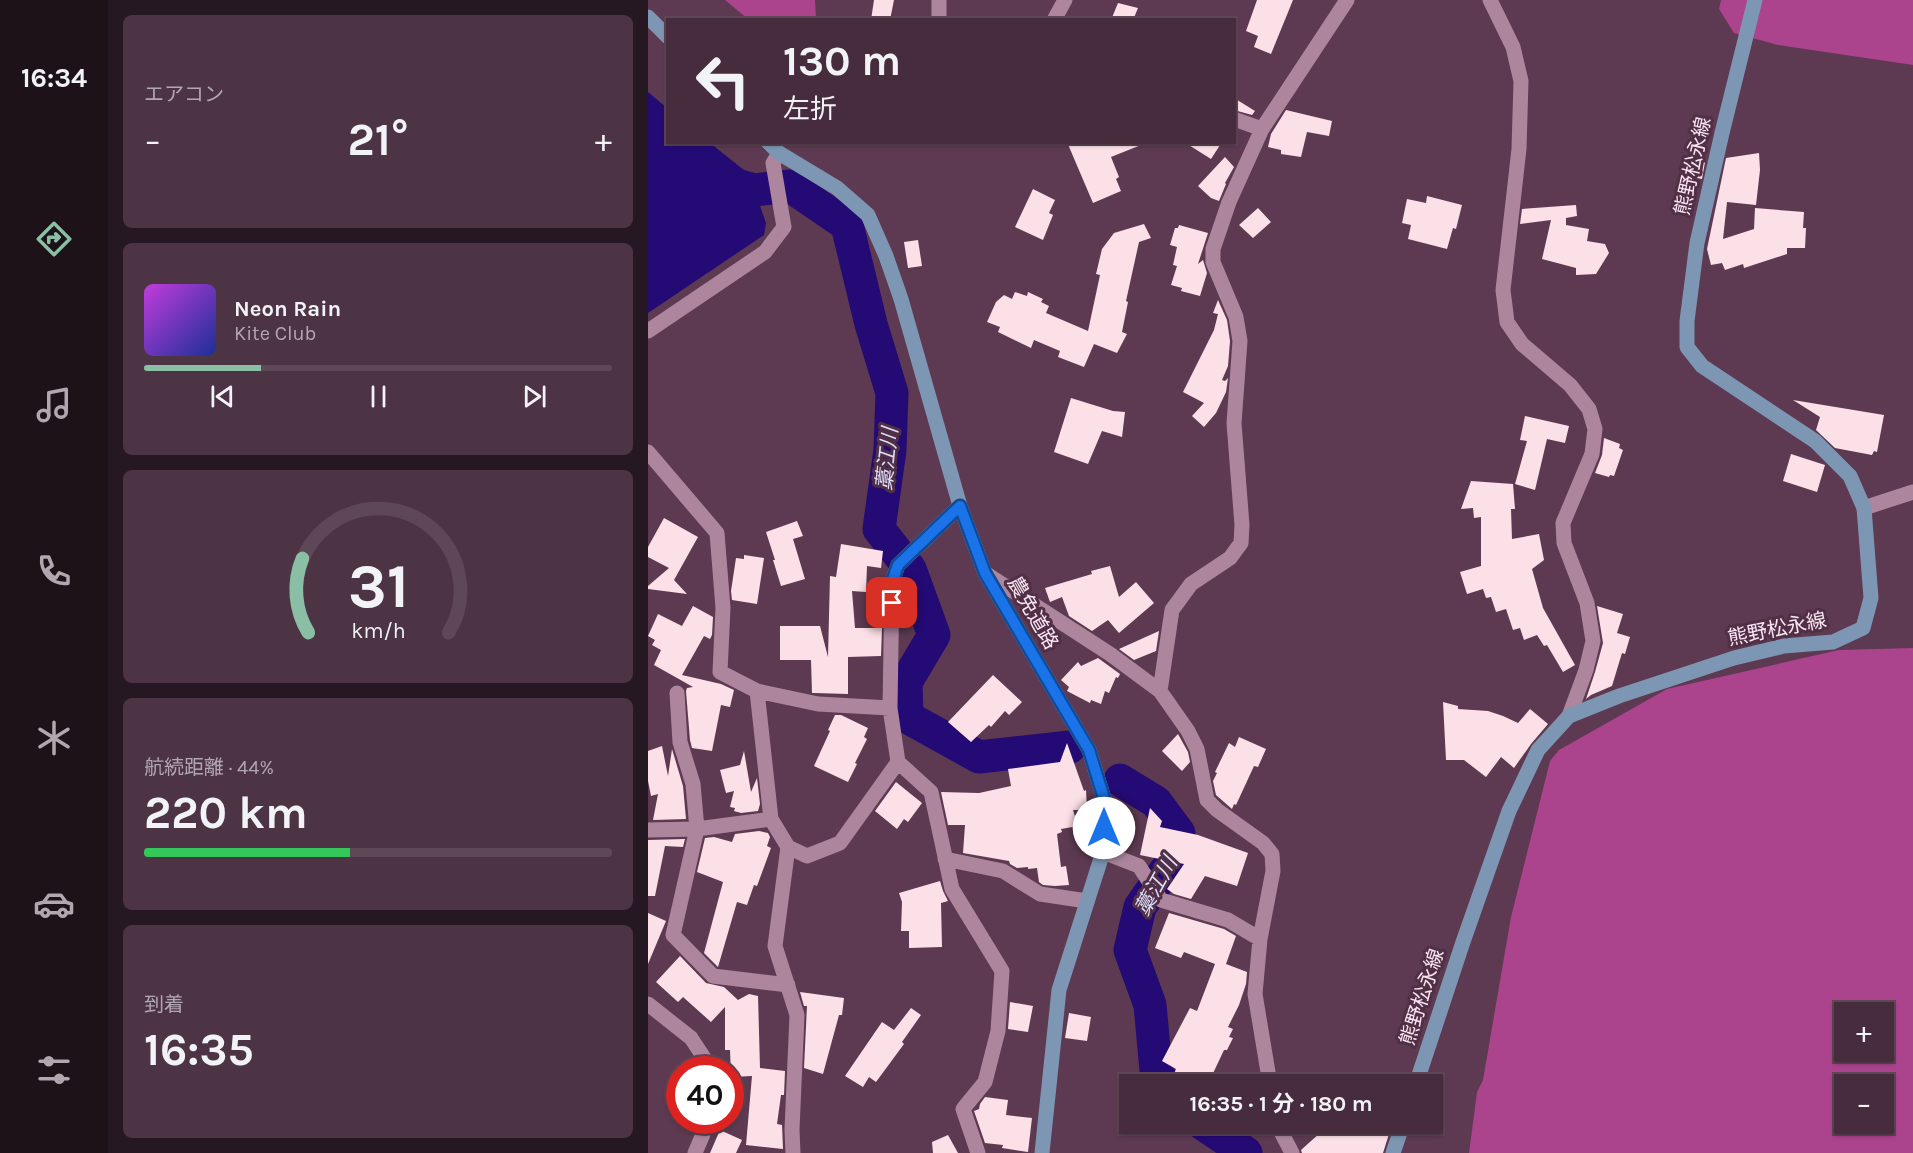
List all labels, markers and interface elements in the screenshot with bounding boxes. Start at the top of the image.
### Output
text: 130 m [783,36,901,86]
icon: left [684,42,762,120]
text: 16:34 [21,62,87,94]
text: エアコン [144,83,224,106]
text: 左折 [783,93,837,125]
text: 21° [348,114,408,166]
street label: 熊野松永線 [1671,115,1715,217]
text: − [144,121,161,159]
text: + [595,121,612,159]
icon: directions [33,218,75,260]
text: Neon Rain [234,296,341,322]
text: Kite Club [234,322,316,345]
icon: previous [206,380,239,413]
icon: pause [362,380,395,413]
icon: next [518,380,551,413]
icon: music [33,384,75,426]
water label: 藁江川 [872,424,902,492]
icon: phone [33,550,75,592]
text: 31 [347,551,409,624]
street label: 農免道路 [1003,573,1063,653]
pin [866,577,917,628]
icon: arrive [875,586,908,619]
street label: 熊野松永線 [1726,608,1828,650]
text: km/h [351,619,405,644]
icon: climate [33,717,75,759]
text: 航続距離 · 44% [144,756,274,779]
text: 220 km [144,787,308,839]
position arrow [1072,796,1136,860]
water label: 藁江川 [1130,851,1183,919]
icon: car [33,883,75,925]
street label: 熊野松永線 [1396,946,1448,1048]
text: 到着 [144,993,184,1016]
map controls [1834,1002,1894,1134]
button: + [1834,1002,1894,1062]
text: 16:35 [144,1024,254,1076]
icon: filters [33,1049,75,1091]
speed limit sign: 40 [666,1056,744,1134]
button: − [1834,1074,1894,1134]
text: 16:35 · 1 分 · 180 m [1189,1091,1373,1117]

